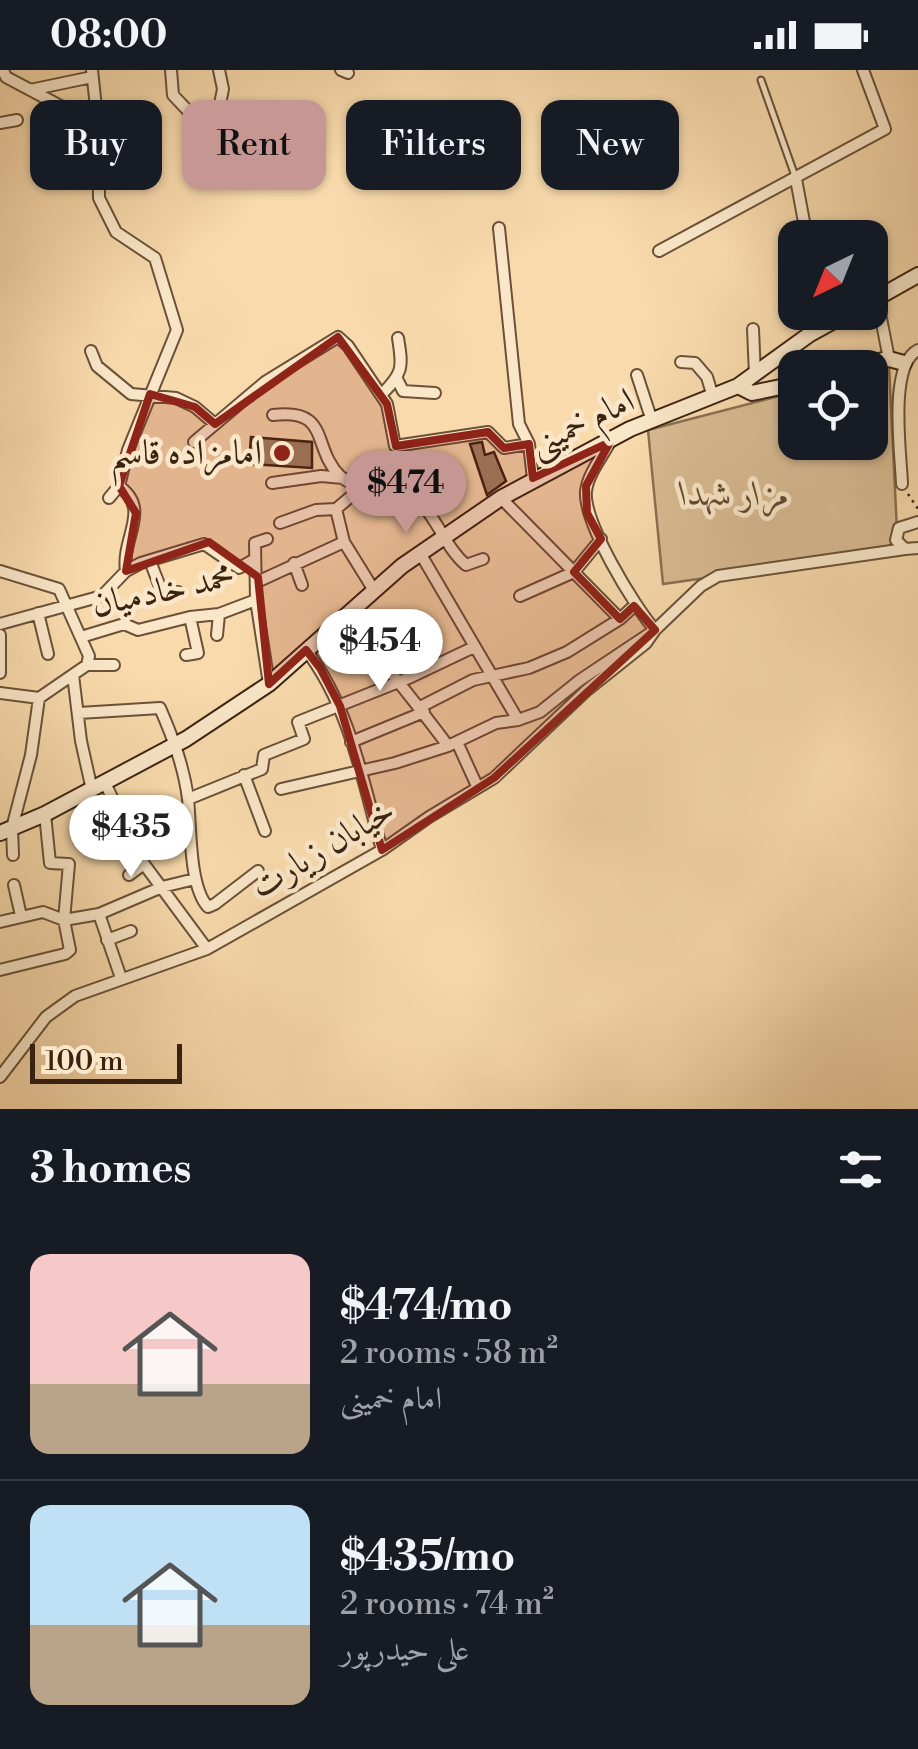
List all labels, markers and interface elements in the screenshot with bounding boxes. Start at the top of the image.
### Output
text: 08:00 [50,12,168,59]
chip: Buy [30,100,162,190]
chip: Rent [182,100,326,190]
chip: Filters [346,100,521,190]
chip: New [541,100,679,190]
north arrow [778,220,888,330]
map controls [778,220,888,460]
button: locate [778,350,888,460]
street label: امام خمینی [522,379,645,474]
place label: امامزاده قاسم [110,432,262,487]
marker: امامزاده قاسم [271,442,293,464]
pin: $474 [347,451,465,536]
text: $474 [367,463,445,503]
park label: مزار شهدا [678,473,790,517]
street label: محمد خادمیان [88,555,238,627]
pin: $454 [321,609,439,694]
text: $454 [339,621,421,661]
street label: خیابان زیارت [243,789,403,909]
pin: $435 [72,795,190,880]
text: $435 [91,807,171,847]
scale bar [30,1039,182,1084]
text: 100 m [45,1044,124,1079]
icon: filters [833,1142,888,1197]
text: 3 homes [30,1143,192,1196]
text: $474/mo [340,1280,512,1333]
icon: home [110,1294,230,1414]
text: 2 rooms · 58 m² [340,1333,558,1373]
text: امام خمینی [340,1379,442,1419]
text: $435/mo [340,1531,515,1584]
icon: home [110,1545,230,1665]
text: 2 rooms · 74 m² [340,1584,554,1624]
text: علی حیدرپور [340,1630,469,1670]

